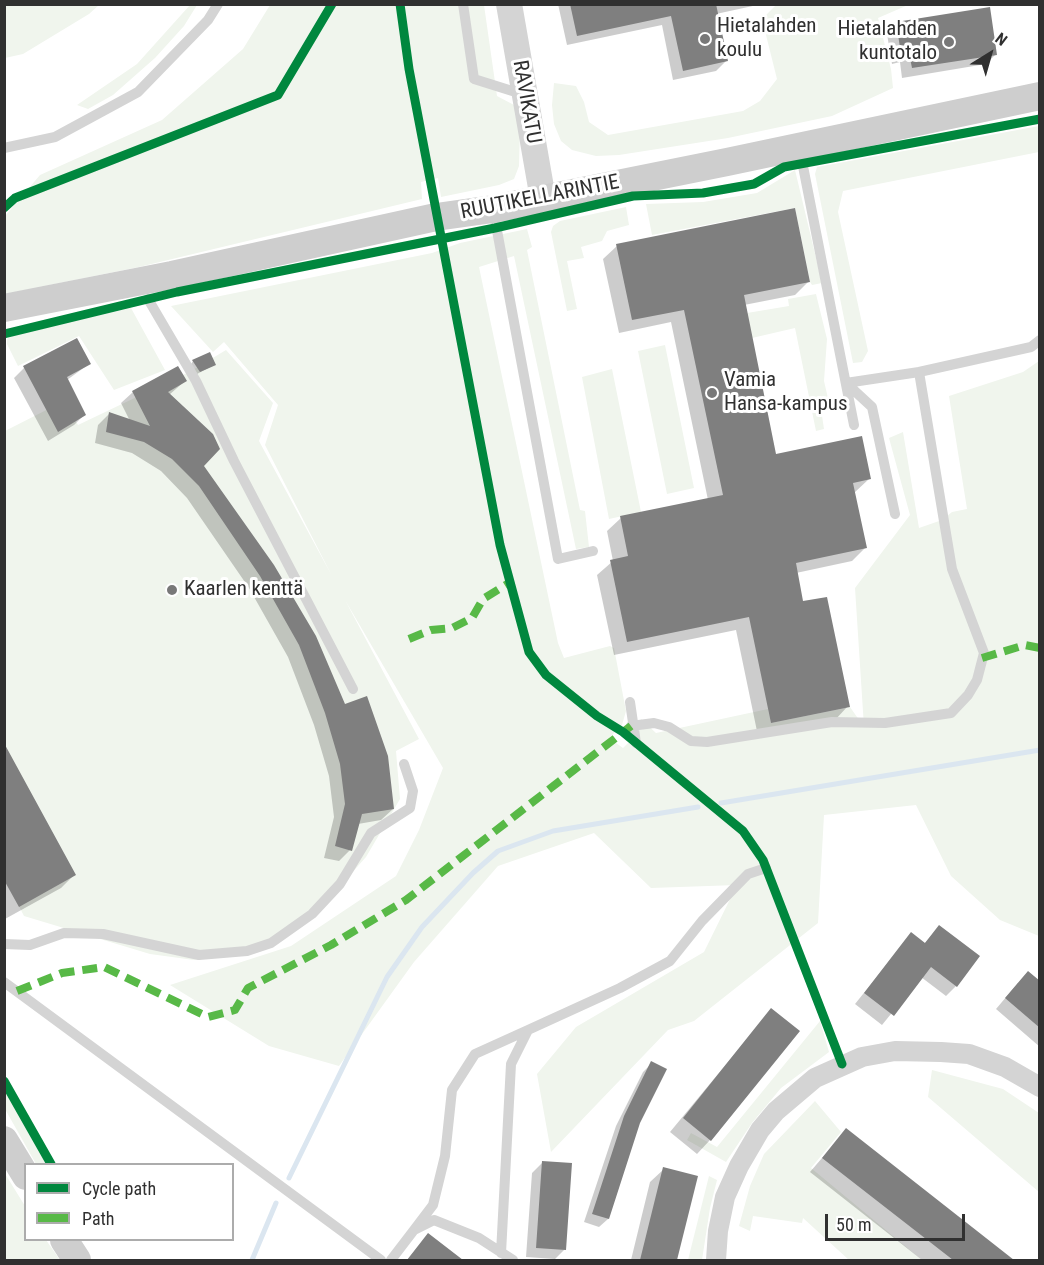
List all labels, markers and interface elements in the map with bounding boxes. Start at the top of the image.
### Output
place label: Hietalahden koulu [717,14,816,64]
place label: Hietalahden kuntotalo [838,17,937,67]
north arrow [960,24,1020,84]
text: N [991,29,1011,50]
marker: Hietalahden koulu [698,32,712,46]
marker: Hietalahden kuntotalo [942,35,956,49]
street label: RAVIKATU [506,58,546,146]
street label: RUUTIKELLARINTIE [459,170,621,226]
place label: Vamia Hansa-kampus [724,368,848,418]
marker: Vamia Hansa-kampus [705,386,719,400]
place label: Kaarlen kenttä [184,577,303,603]
marker: Kaarlen kenttä [165,583,179,597]
legend [24,1163,234,1241]
text: Cycle path [82,1178,156,1199]
scale bar [828,1202,968,1240]
text: Path [82,1208,115,1229]
text: 50 m [836,1214,871,1235]

